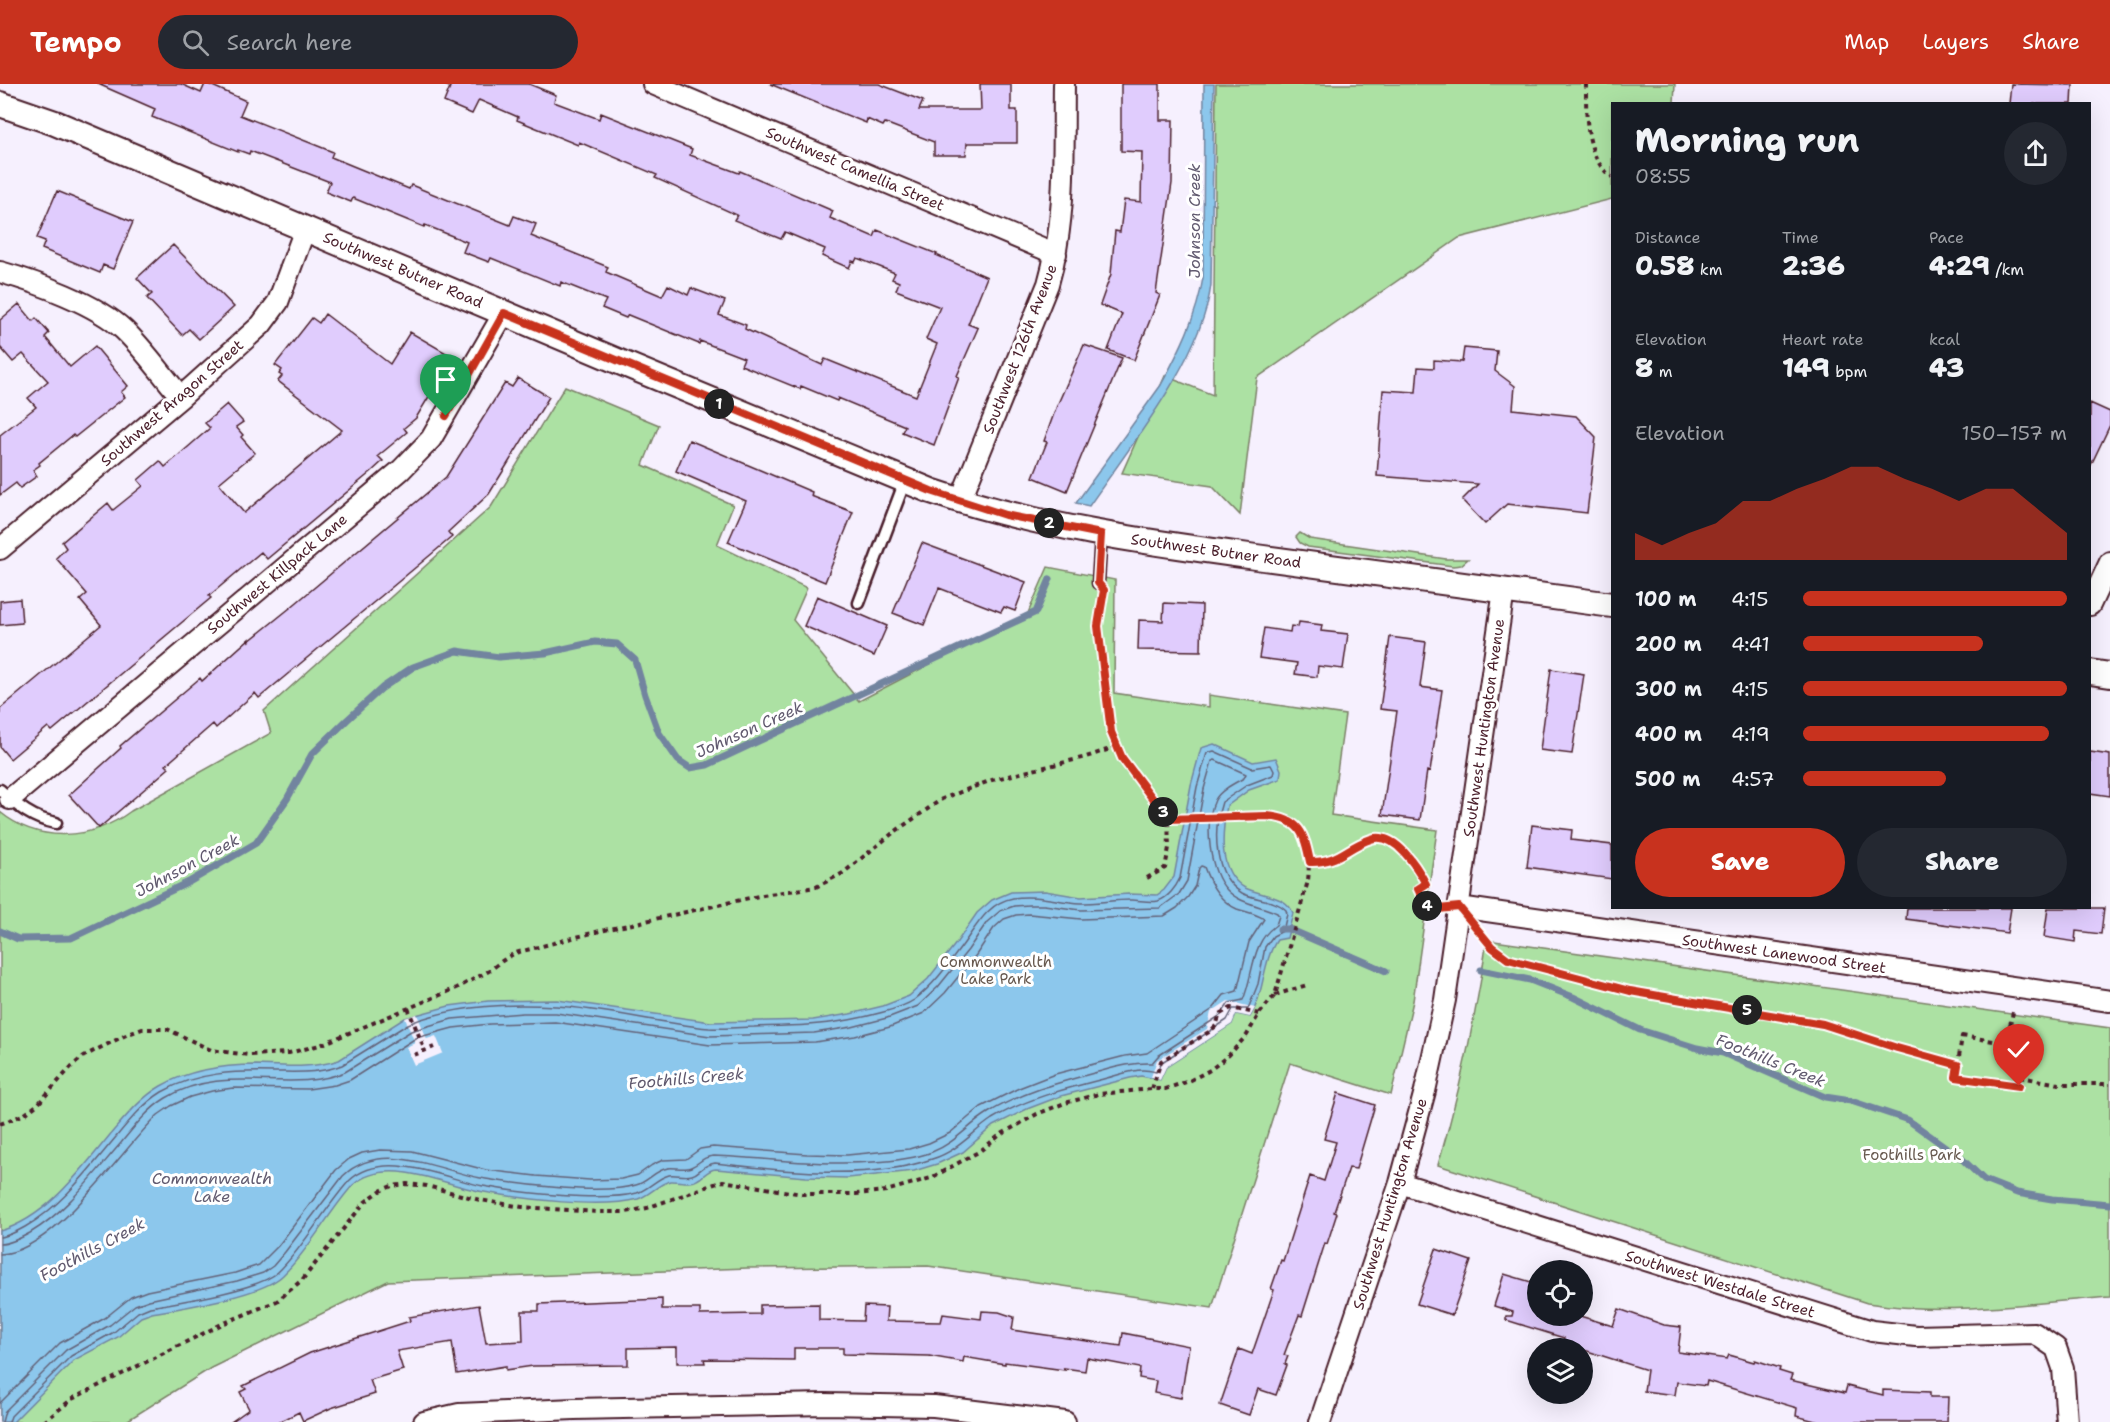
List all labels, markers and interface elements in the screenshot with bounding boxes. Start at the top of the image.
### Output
search box [158,15,578,69]
text: Tempo [30,23,122,61]
icon: search [179,26,212,59]
text: Search here [227,28,352,57]
text: Map [1844,28,1889,56]
text: Layers [1922,28,1989,56]
text: Share [2022,28,2080,56]
text: Morning run [1635,118,1859,163]
street label: Southwest Camellia Street [763,122,947,216]
button: share [2004,122,2067,185]
water label: Johnson Creek [1184,163,1205,279]
text: 08:55 [1635,163,1691,189]
street label: Southwest Butner Road [320,227,486,313]
text: Distance [1635,227,1701,248]
text: Time [1782,227,1819,248]
text: Pace [1929,227,1964,248]
text: 0.58 [1635,248,1694,283]
text: 2:36 [1782,248,1845,283]
text: 4:29 [1929,248,1990,283]
text: km [1694,259,1722,280]
text: /km [1990,259,2024,280]
street label: Southwest 126th Avenue [978,261,1062,437]
text: Elevation [1635,329,1707,350]
text: Heart rate [1782,329,1864,350]
text: kcal [1929,329,1960,350]
street label: Southwest Aragon Street [96,335,248,471]
text: 8 [1635,350,1653,385]
text: 149 [1782,350,1830,385]
text: 43 [1929,350,1964,385]
pin [420,354,471,416]
text: m [1653,361,1672,382]
text: bpm [1830,361,1867,382]
icon: arrive [429,363,462,396]
pin: 1 [704,389,734,419]
text: 1 [715,393,723,414]
text: Elevation [1635,420,1725,446]
text: 150–157 m [1962,420,2067,446]
pin: 2 [1034,508,1064,538]
street label: Southwest Killpack Lane [203,509,351,639]
text: 2 [1043,512,1055,533]
street label: Southwest Butner Road [1129,529,1303,573]
text: 100 m [1635,586,1697,612]
text: 4:15 [1731,586,1769,612]
street label: Southwest Huntington Avenue [1459,617,1509,839]
text: 200 m [1635,631,1702,657]
text: 4:41 [1731,631,1770,657]
text: 300 m [1635,676,1702,702]
text: 4:15 [1731,676,1769,702]
water label: Johnson Creek [692,696,806,762]
text: 400 m [1635,721,1702,747]
text: 4:19 [1731,721,1770,747]
text: 500 m [1635,766,1701,792]
text: 4:57 [1731,766,1774,792]
pin: 3 [1148,797,1178,827]
text: 3 [1157,801,1169,822]
button: Save [1635,828,1845,897]
button: Share [1857,828,2067,897]
water label: Johnson Creek [131,829,243,902]
pin: 4 [1412,891,1442,921]
text: 4 [1421,895,1433,916]
street label: Southwest Lanewood Street [1681,930,1887,978]
park label: Commonwealth Lake Park [940,952,1052,989]
pin: 5 [1732,995,1762,1025]
text: 5 [1742,999,1752,1020]
pin [1993,1024,2044,1086]
water label: Foothills Creek [1713,1029,1829,1092]
icon: check [2002,1033,2035,1066]
water label: Foothills Creek [627,1063,745,1094]
street label: Southwest Huntington Avenue [1348,1096,1432,1312]
park label: Foothills Park [1862,1145,1962,1165]
water label: Commonwealth Lake [152,1168,272,1207]
water label: Foothills Creek [36,1213,148,1286]
street label: Southwest Westdale Street [1623,1246,1817,1322]
map controls [1527,1260,1593,1404]
button: locate [1527,1260,1593,1326]
button: layers [1527,1338,1593,1404]

